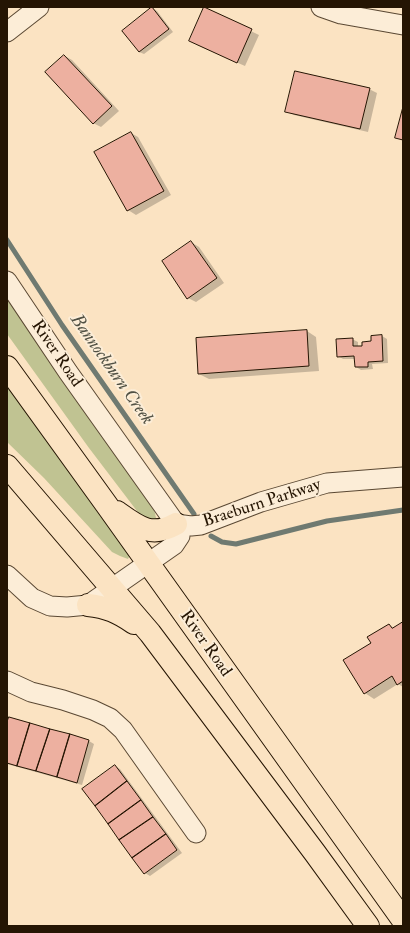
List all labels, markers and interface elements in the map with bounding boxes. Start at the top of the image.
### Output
water label: Bannockburn Creek [65,311,157,429]
street label: River Road [26,317,86,391]
street label: Braeburn Parkway [200,475,324,533]
street label: River Road [175,607,235,681]

